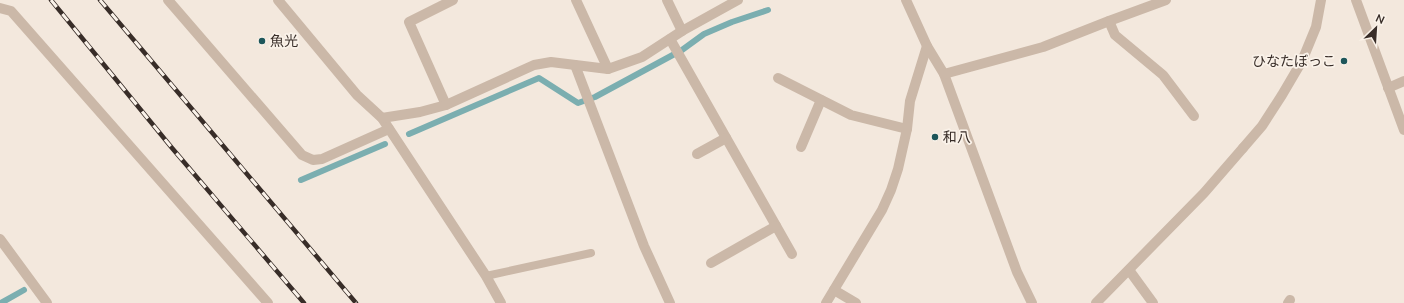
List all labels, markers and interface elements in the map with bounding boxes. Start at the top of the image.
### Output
north arrow [1356,8,1396,48]
text: N [1374,11,1387,27]
place label: 魚光 [270,32,298,50]
marker: 魚光 [257,36,267,46]
place label: ひなたぼっこ [1252,52,1336,70]
marker: ひなたぼっこ [1339,56,1349,66]
place label: 和八 [943,128,971,146]
marker: 和八 [930,132,940,142]

